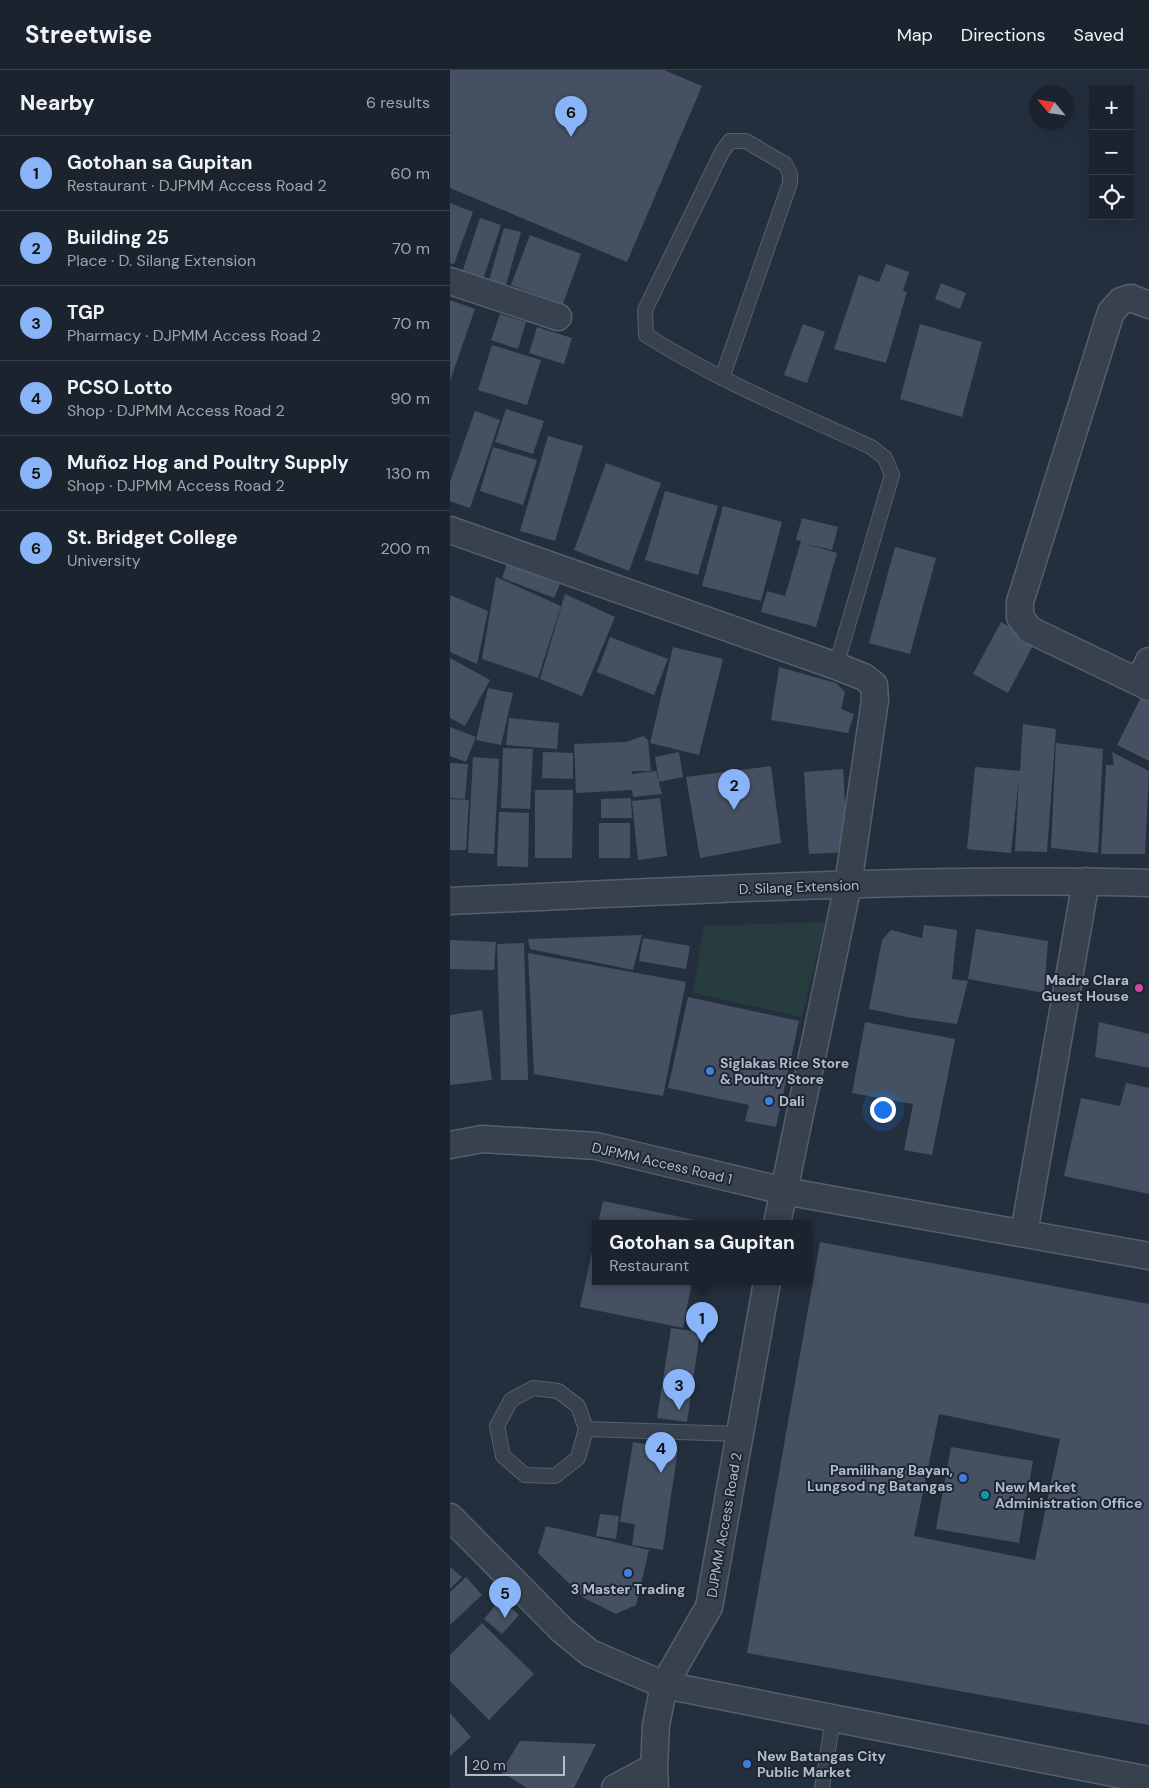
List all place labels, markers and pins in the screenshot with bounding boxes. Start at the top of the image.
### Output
pin: 6 [555,96,587,137]
pin: 2 [718,769,750,810]
place label: Madre Clara Guest House [1041,971,1129,1005]
marker: Madre Clara Guest House [1133,982,1145,994]
place label: Siglakas Rice Store & Poultry Store [720,1054,849,1088]
marker: Siglakas Rice Store & Poultry Store [704,1065,716,1077]
place label: Dali [779,1092,805,1110]
marker: Dali [763,1095,775,1107]
pin: 1 [686,1302,718,1343]
pin: 3 [663,1369,695,1410]
pin: 4 [645,1432,677,1473]
place label: Pamilihang Bayan, Lungsod ng Batangas [807,1461,953,1495]
marker: Pamilihang Bayan, Lungsod ng Batangas [957,1472,969,1484]
place label: New Market Administration Office [995,1478,1142,1512]
marker: New Market Administration Office [979,1489,991,1501]
marker: 3 Master Trading [622,1567,634,1579]
pin: 5 [489,1577,521,1618]
place label: 3 Master Trading [571,1580,685,1598]
place label: New Batangas City Public Market [757,1747,887,1781]
marker: New Batangas City Public Market [741,1758,753,1770]

